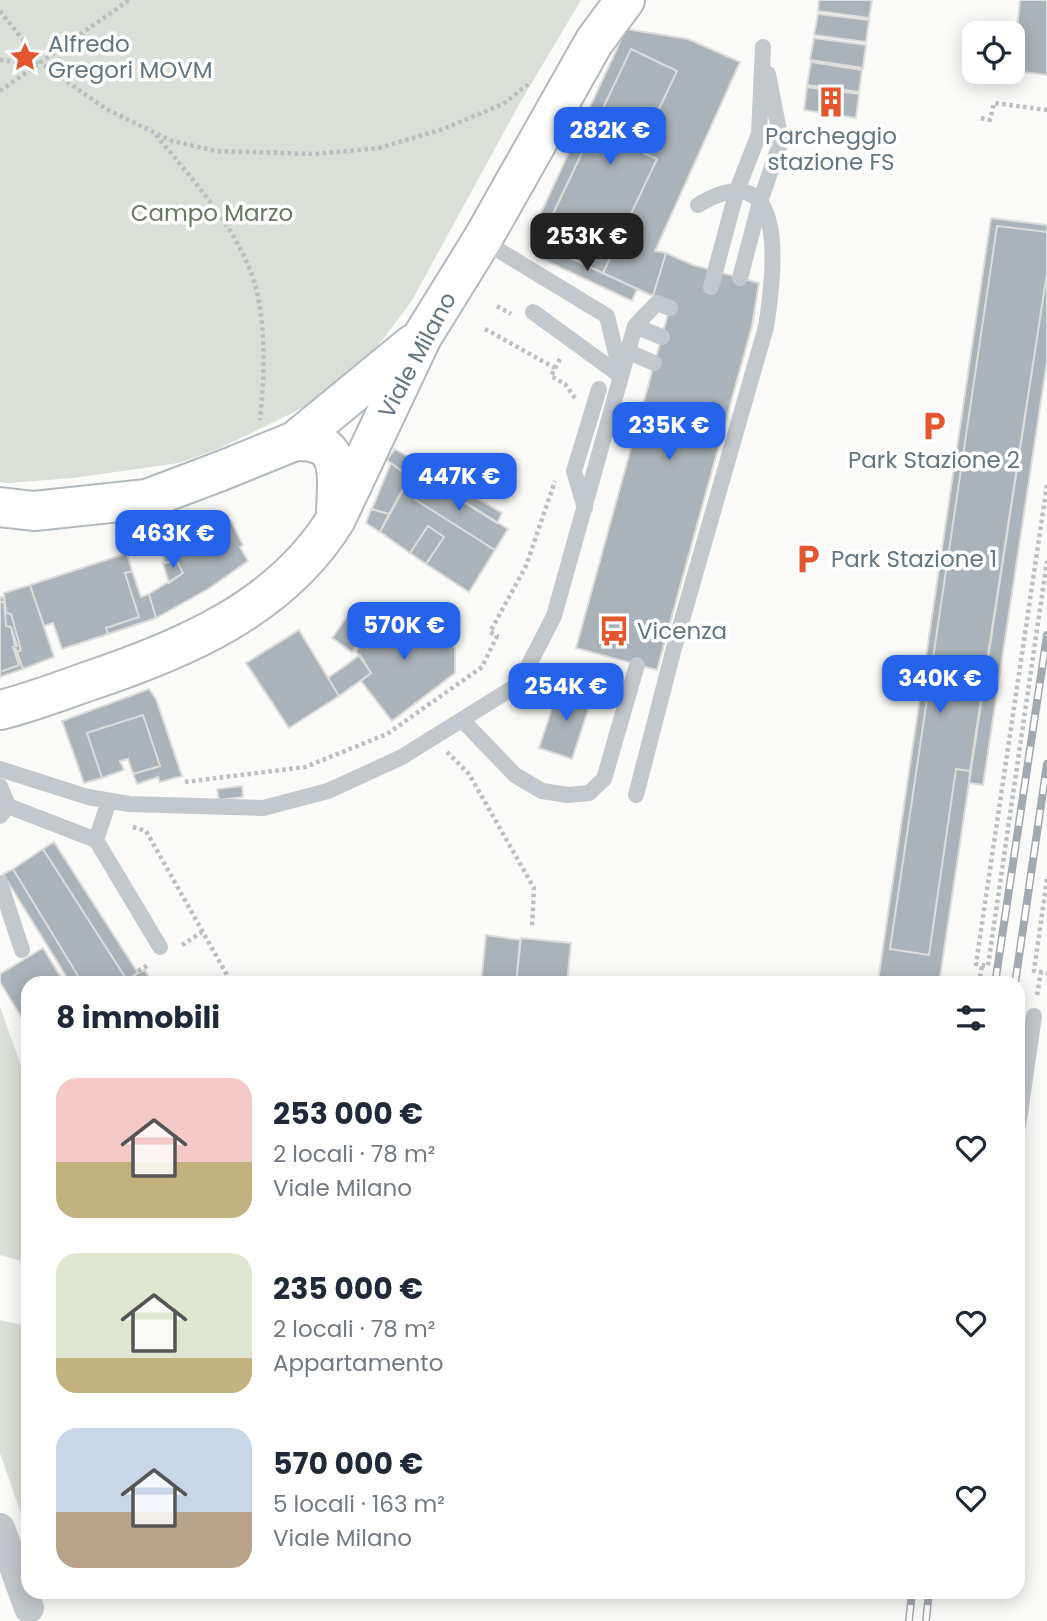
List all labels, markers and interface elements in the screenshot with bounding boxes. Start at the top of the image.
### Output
map controls [962,21,1025,84]
button: locate [962,21,1025,84]
place label: Alfredo Gregori MOVM [48,28,213,86]
place icon: Alfredo Gregori MOVM [8,40,42,74]
building icon: Parcheggio stazione FS [814,85,848,119]
pin: 282K € [553,108,667,167]
text: 282K € [570,114,650,146]
place label: Parcheggio stazione FS [765,120,897,178]
park label: Campo Marzo [131,197,293,229]
pin: 253K € [530,214,644,273]
text: 253K € [546,220,628,252]
street label: Viale Milano [370,286,464,424]
pin: 235K € [612,402,726,462]
text: 235K € [628,409,710,441]
parking icon: Park Stazione 2 [917,409,951,443]
place label: Park Stazione 2 [848,444,1020,476]
pin: 447K € [402,454,516,513]
text: 447K € [418,460,500,492]
pin: 463K € [116,510,230,570]
text: 463K € [131,517,215,549]
parking icon: Park Stazione 1 [791,542,825,576]
place label: Park Stazione 1 [831,543,997,575]
pin: 570K € [347,602,461,662]
text: 570K € [363,609,445,641]
bus stop icon: Vicenza [597,614,631,648]
place label: Vicenza [637,615,727,647]
pin: 340K € [883,656,997,715]
text: 340K € [898,662,982,694]
pin: 254K € [509,664,623,723]
text: 254K € [525,670,607,702]
text: 8 immobili [56,996,220,1039]
icon: filters [952,999,990,1037]
text: 253 000 € [273,1092,423,1135]
icon: home [112,1106,196,1190]
icon: heart [952,1129,990,1167]
text: 2 locali · 78 m² [273,1138,435,1170]
text: Viale Milano [273,1172,412,1204]
text: 235 000 € [273,1267,423,1310]
icon: home [112,1281,196,1365]
icon: heart [952,1304,990,1342]
text: 2 locali · 78 m² [273,1313,435,1345]
text: Appartamento [273,1347,443,1379]
text: 570 000 € [273,1442,423,1485]
icon: home [112,1456,196,1540]
icon: heart [952,1479,990,1517]
text: 5 locali · 163 m² [273,1488,445,1520]
text: Viale Milano [273,1522,412,1554]

